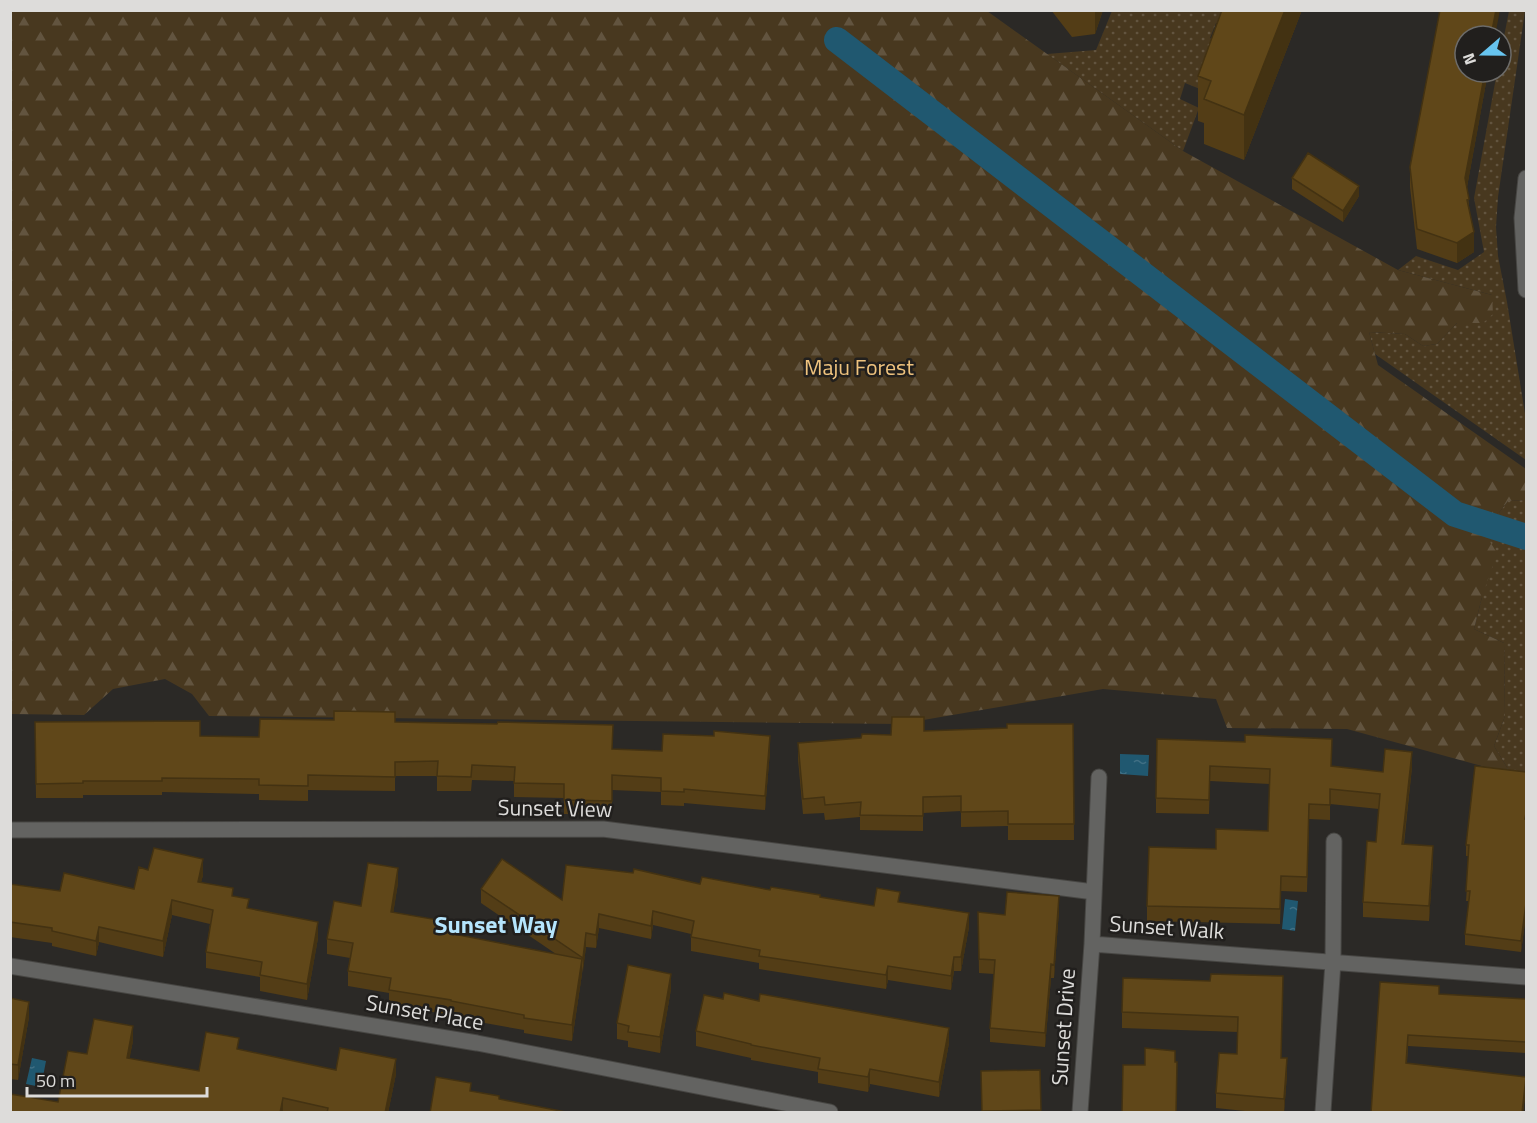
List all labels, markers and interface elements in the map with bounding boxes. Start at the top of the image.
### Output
north arrow [1453,24,1513,84]
text: N [1456,50,1482,68]
park label: Maju Forest [804,350,914,384]
street label: Sunset View [497,790,613,826]
district label: Sunset Way [434,906,558,942]
street label: Sunset Walk [1108,906,1226,948]
street label: Sunset Drive [1042,967,1084,1087]
street label: Sunset Place [363,985,487,1039]
scale bar [27,1060,207,1098]
text: 50 m [36,1067,75,1094]

